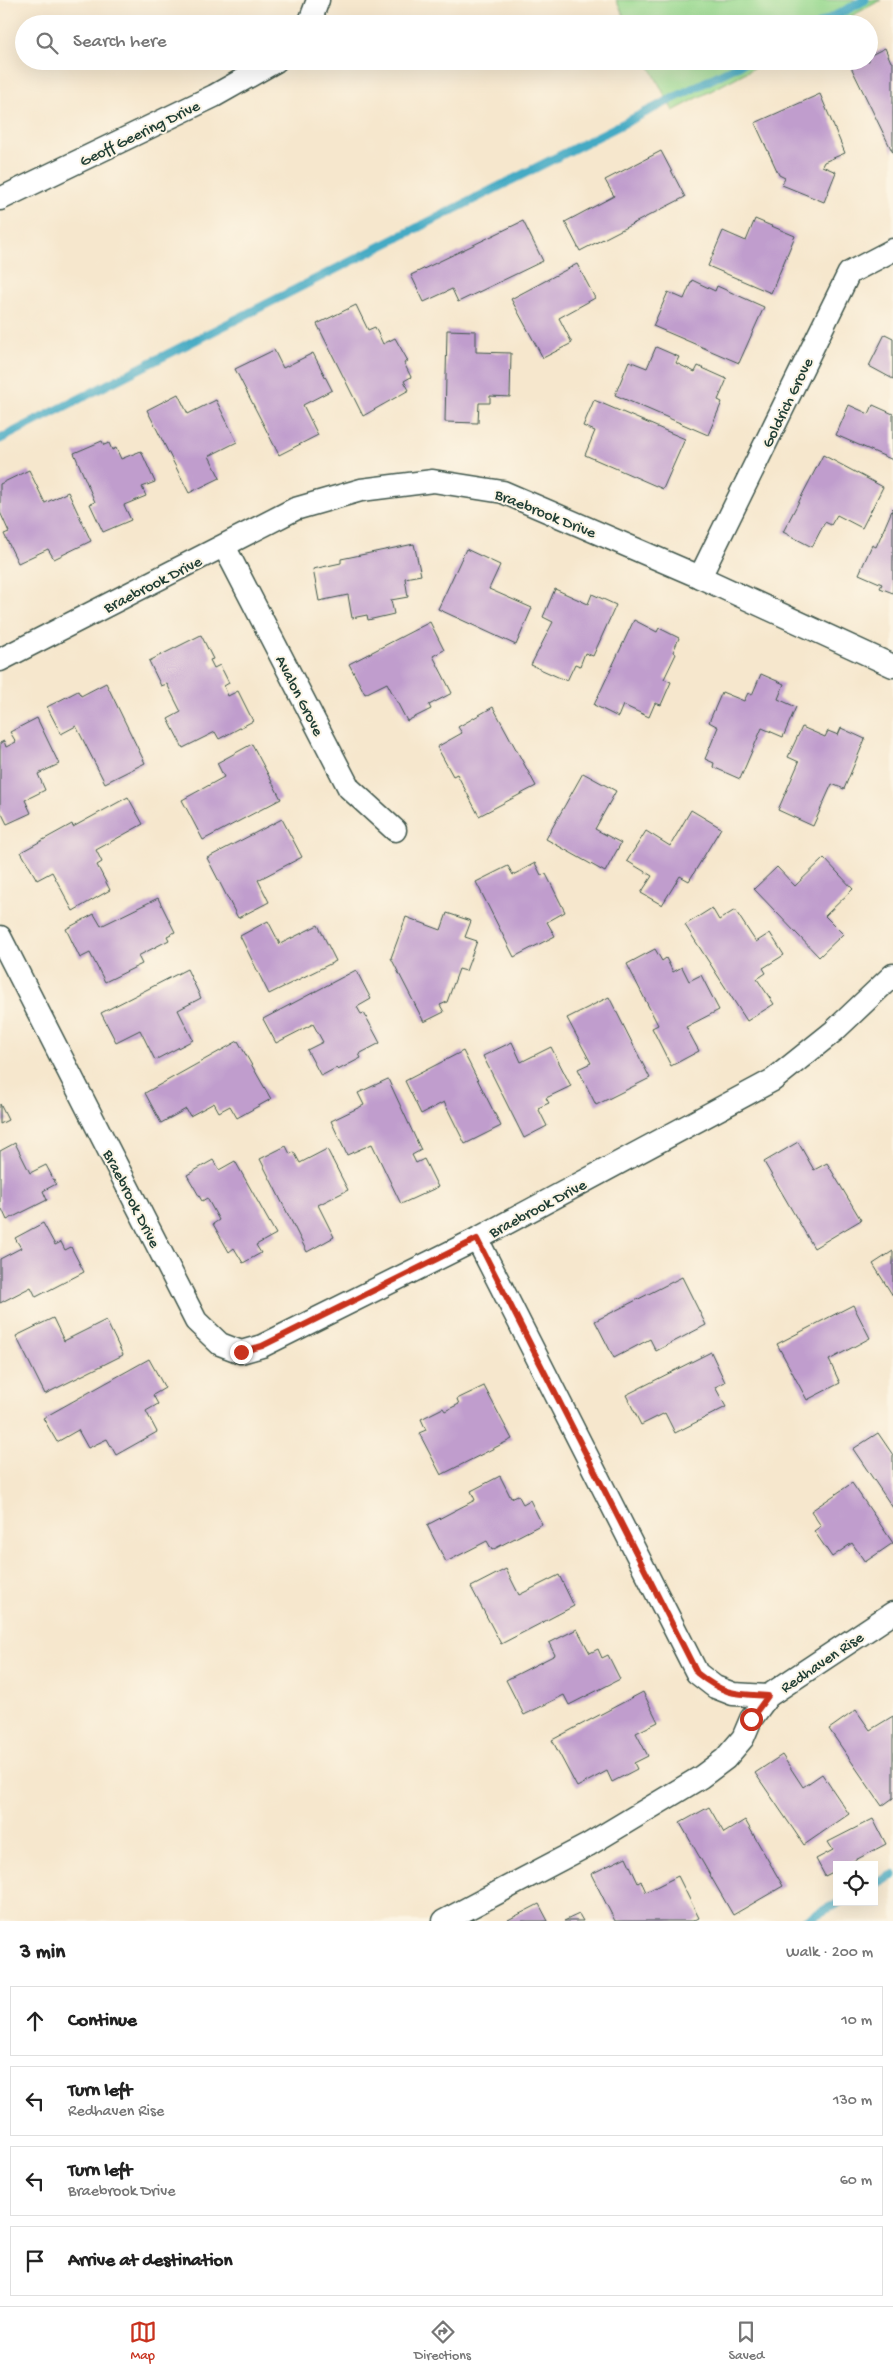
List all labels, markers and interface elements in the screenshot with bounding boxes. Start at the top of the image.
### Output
search box [15,15,878,70]
icon: search [33,29,61,57]
text: Search here [73,31,167,54]
street label: Geoff Geering Drive [77,97,204,172]
street label: Goldrich Grove [759,355,819,452]
street label: Braebrook Drive [490,486,599,544]
street label: Braebrook Drive [100,553,206,619]
street label: Avalon Grove [269,653,327,741]
street label: Braebrook Drive [97,1146,163,1252]
street label: Braebrook Drive [486,1176,591,1244]
route end [230,1341,253,1364]
street label: Redhaven Rise [778,1629,869,1699]
route start [740,1708,763,1731]
map controls [833,1861,878,1906]
button: locate [833,1861,878,1906]
text: 3 min [20,1941,65,1966]
text: Walk · 200 m [786,1944,873,1963]
icon: ahead [21,2007,49,2035]
text: Continue [68,2010,137,2033]
text: 10 m [841,2012,872,2031]
text: Turn left [68,2080,132,2103]
icon: left [21,2087,49,2115]
text: 130 m [833,2092,872,2111]
text: Redhaven Rise [68,2103,164,2122]
text: Turn left [68,2160,132,2183]
icon: left [21,2167,49,2195]
text: 60 m [840,2172,872,2191]
text: Braebrook Drive [68,2183,176,2202]
icon: arrive [21,2247,49,2275]
text: Arrive at destination [68,2250,232,2273]
tab: Map [129,2318,157,2365]
tab: Directions [414,2318,471,2365]
tab: Saved [728,2318,764,2365]

